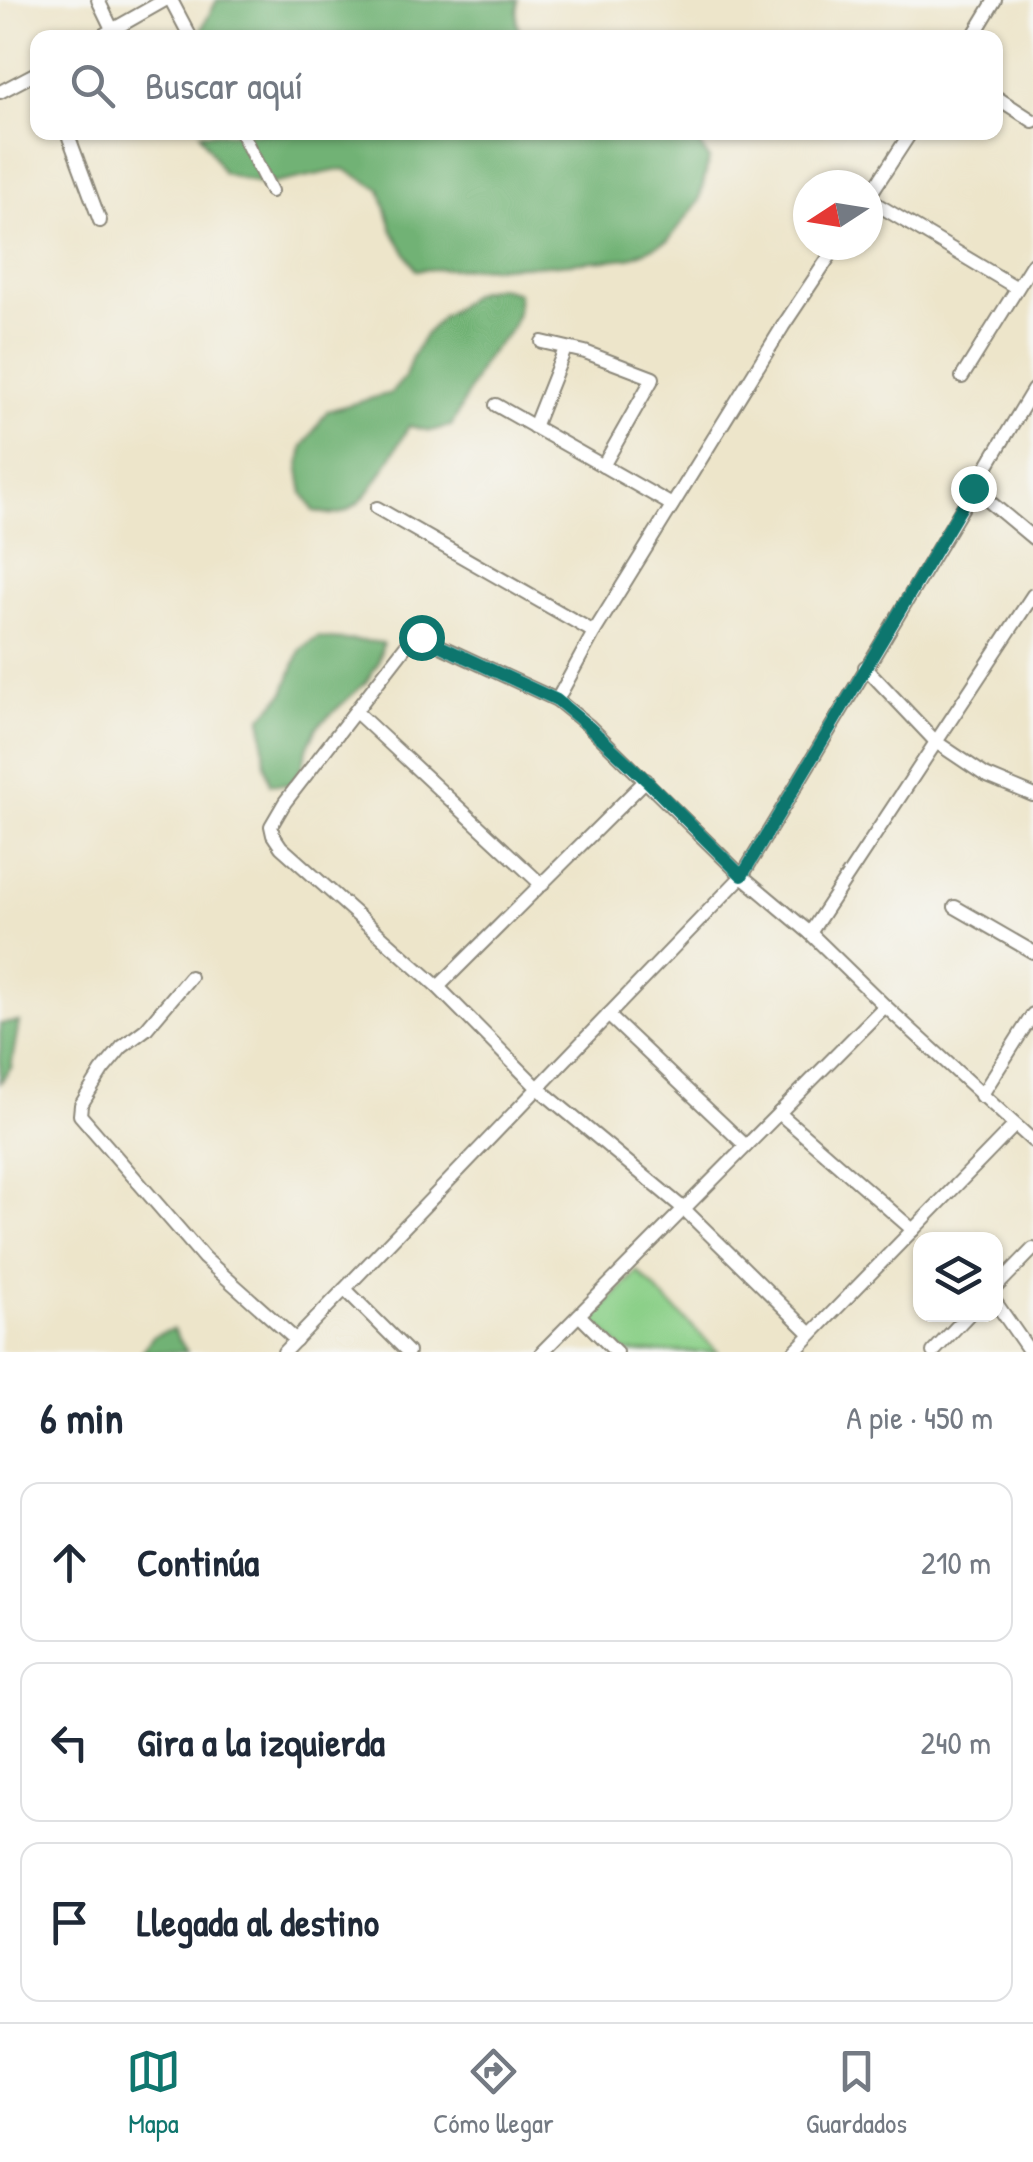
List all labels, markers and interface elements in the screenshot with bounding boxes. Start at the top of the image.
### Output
search box [30,30,1003,140]
icon: search [65,58,120,113]
text: Buscar aquí [145,59,303,111]
north arrow [793,170,883,260]
route end [951,466,997,512]
route start [399,615,445,661]
map controls [913,1232,1003,1322]
button: layers [913,1232,1003,1322]
text: 6 min [40,1389,123,1446]
text: A pie · 450 m [846,1396,993,1439]
icon: ahead [42,1535,97,1590]
text: Continúa [137,1536,259,1588]
text: 210 m [921,1541,991,1584]
icon: left [42,1715,97,1770]
text: Gira a la izquierda [137,1716,385,1768]
text: 240 m [921,1721,991,1764]
icon: arrive [42,1895,97,1950]
text: Llegada al destino [137,1896,379,1948]
tab: Mapa [126,2044,181,2142]
tab: Cómo llegar [433,2044,554,2142]
tab: Guardados [806,2044,907,2142]

